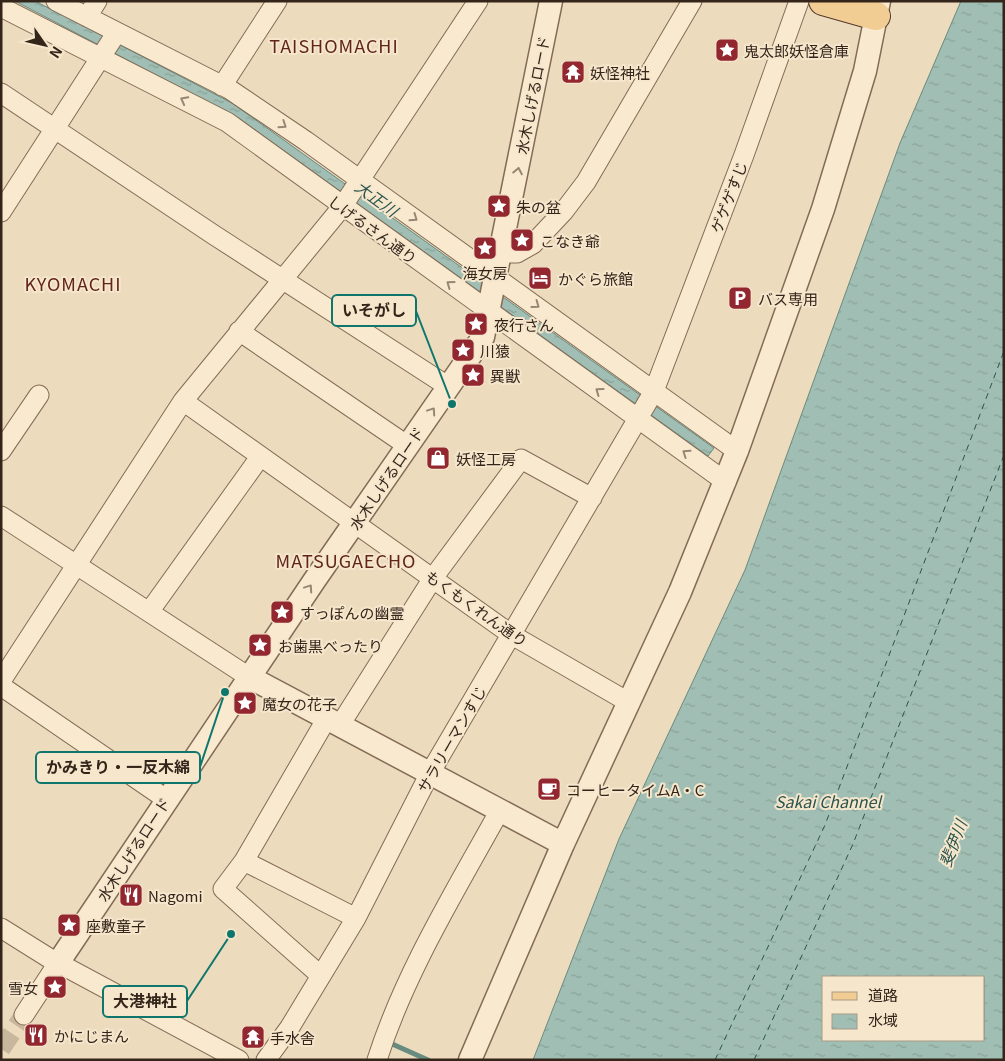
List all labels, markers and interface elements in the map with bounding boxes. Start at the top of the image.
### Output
north arrow [20,20,70,70]
district label: TAISHOMACHI [269,32,399,58]
street label: 水木しげるロード [510,34,554,156]
place icon: 鬼太郎妖怪倉庫 [714,37,740,63]
place label: 鬼太郎妖怪倉庫 [744,40,849,61]
text: N [45,43,68,63]
temple icon: 妖怪神社 [560,59,586,85]
place label: 妖怪神社 [590,62,650,83]
one-way arrow [180,96,189,106]
one-way arrow [277,119,287,128]
street label: ゲゲゲすじ [705,158,751,236]
one-way arrow [512,166,522,175]
water label: 大正川 [351,174,405,223]
street label: しげるさん通り [324,190,422,268]
place icon: 朱の盆 [486,193,512,219]
place label: 朱の盆 [516,196,561,217]
one-way arrow [408,212,417,221]
place icon: こなき爺 [509,227,535,253]
place label: こなき爺 [540,230,600,251]
place icon: 海女房 [472,235,498,261]
place label: 海女房 [462,262,508,283]
hotel icon: かぐら旅館 [527,265,553,291]
place label: かぐら旅館 [558,268,633,289]
district label: KYOMACHI [24,270,122,296]
one-way arrow [446,281,455,290]
parking icon: バス専用 [727,285,753,311]
place label: バス専用 [758,288,818,309]
callout: いそがし [332,295,416,326]
text: いそがし [342,297,406,321]
one-way arrow [530,299,540,308]
place icon: 夜行さん [463,311,489,337]
place label: 夜行さん [494,314,554,335]
place icon: 川猿 [450,337,476,363]
place label: 川猿 [480,340,510,361]
place icon: 異獣 [460,362,486,388]
place label: 異獣 [490,365,521,386]
one-way arrow [595,388,604,397]
one-way arrow [426,408,435,417]
street label: 水木しげるロード [344,422,428,534]
shop icon: 妖怪工房 [425,445,451,471]
place label: 妖怪工房 [456,448,516,469]
one-way arrow [682,450,692,459]
district label: MATSUGAECHO [276,547,416,573]
street label: もくもくれん通り [422,565,532,651]
one-way arrow [303,584,312,593]
place icon: すっぽんの幽霊 [269,599,295,625]
place label: すっぽんの幽霊 [300,602,404,623]
place icon: お歯黒べったり [247,632,273,658]
place label: お歯黒べったり [278,635,383,656]
street label: サラリーマンすじ [412,682,490,796]
place icon: 魔女の花子 [232,690,258,716]
place label: 魔女の花子 [262,693,337,714]
callout: かみきり・一反木綿 [36,752,200,783]
text: かみきり・一反木綿 [46,754,190,778]
cafe icon: コーヒータイムA・C [536,776,562,802]
place label: コーヒータイムA・C [566,779,705,800]
water label: Sakai Channel [775,789,883,813]
street label: 水木しげるロード [92,793,174,905]
water label: 斐伊川 [932,814,973,870]
restaurant icon: Nagomi [118,882,144,908]
place label: Nagomi [148,885,203,906]
place icon: 座敷童子 [56,912,82,938]
place label: 座敷童子 [86,915,146,936]
place icon: 雪女 [42,974,68,1000]
legend [822,976,985,1041]
place label: 雪女 [8,977,38,998]
text: 道路 [868,984,898,1005]
callout: 大港神社 [103,986,187,1017]
text: 大港神社 [113,988,177,1012]
text: 水域 [868,1009,898,1030]
restaurant icon: かにじまん [23,1022,49,1048]
temple icon: 手水舎 [240,1024,266,1050]
place label: かにじまん [54,1025,129,1046]
place label: 手水舎 [270,1027,315,1048]

